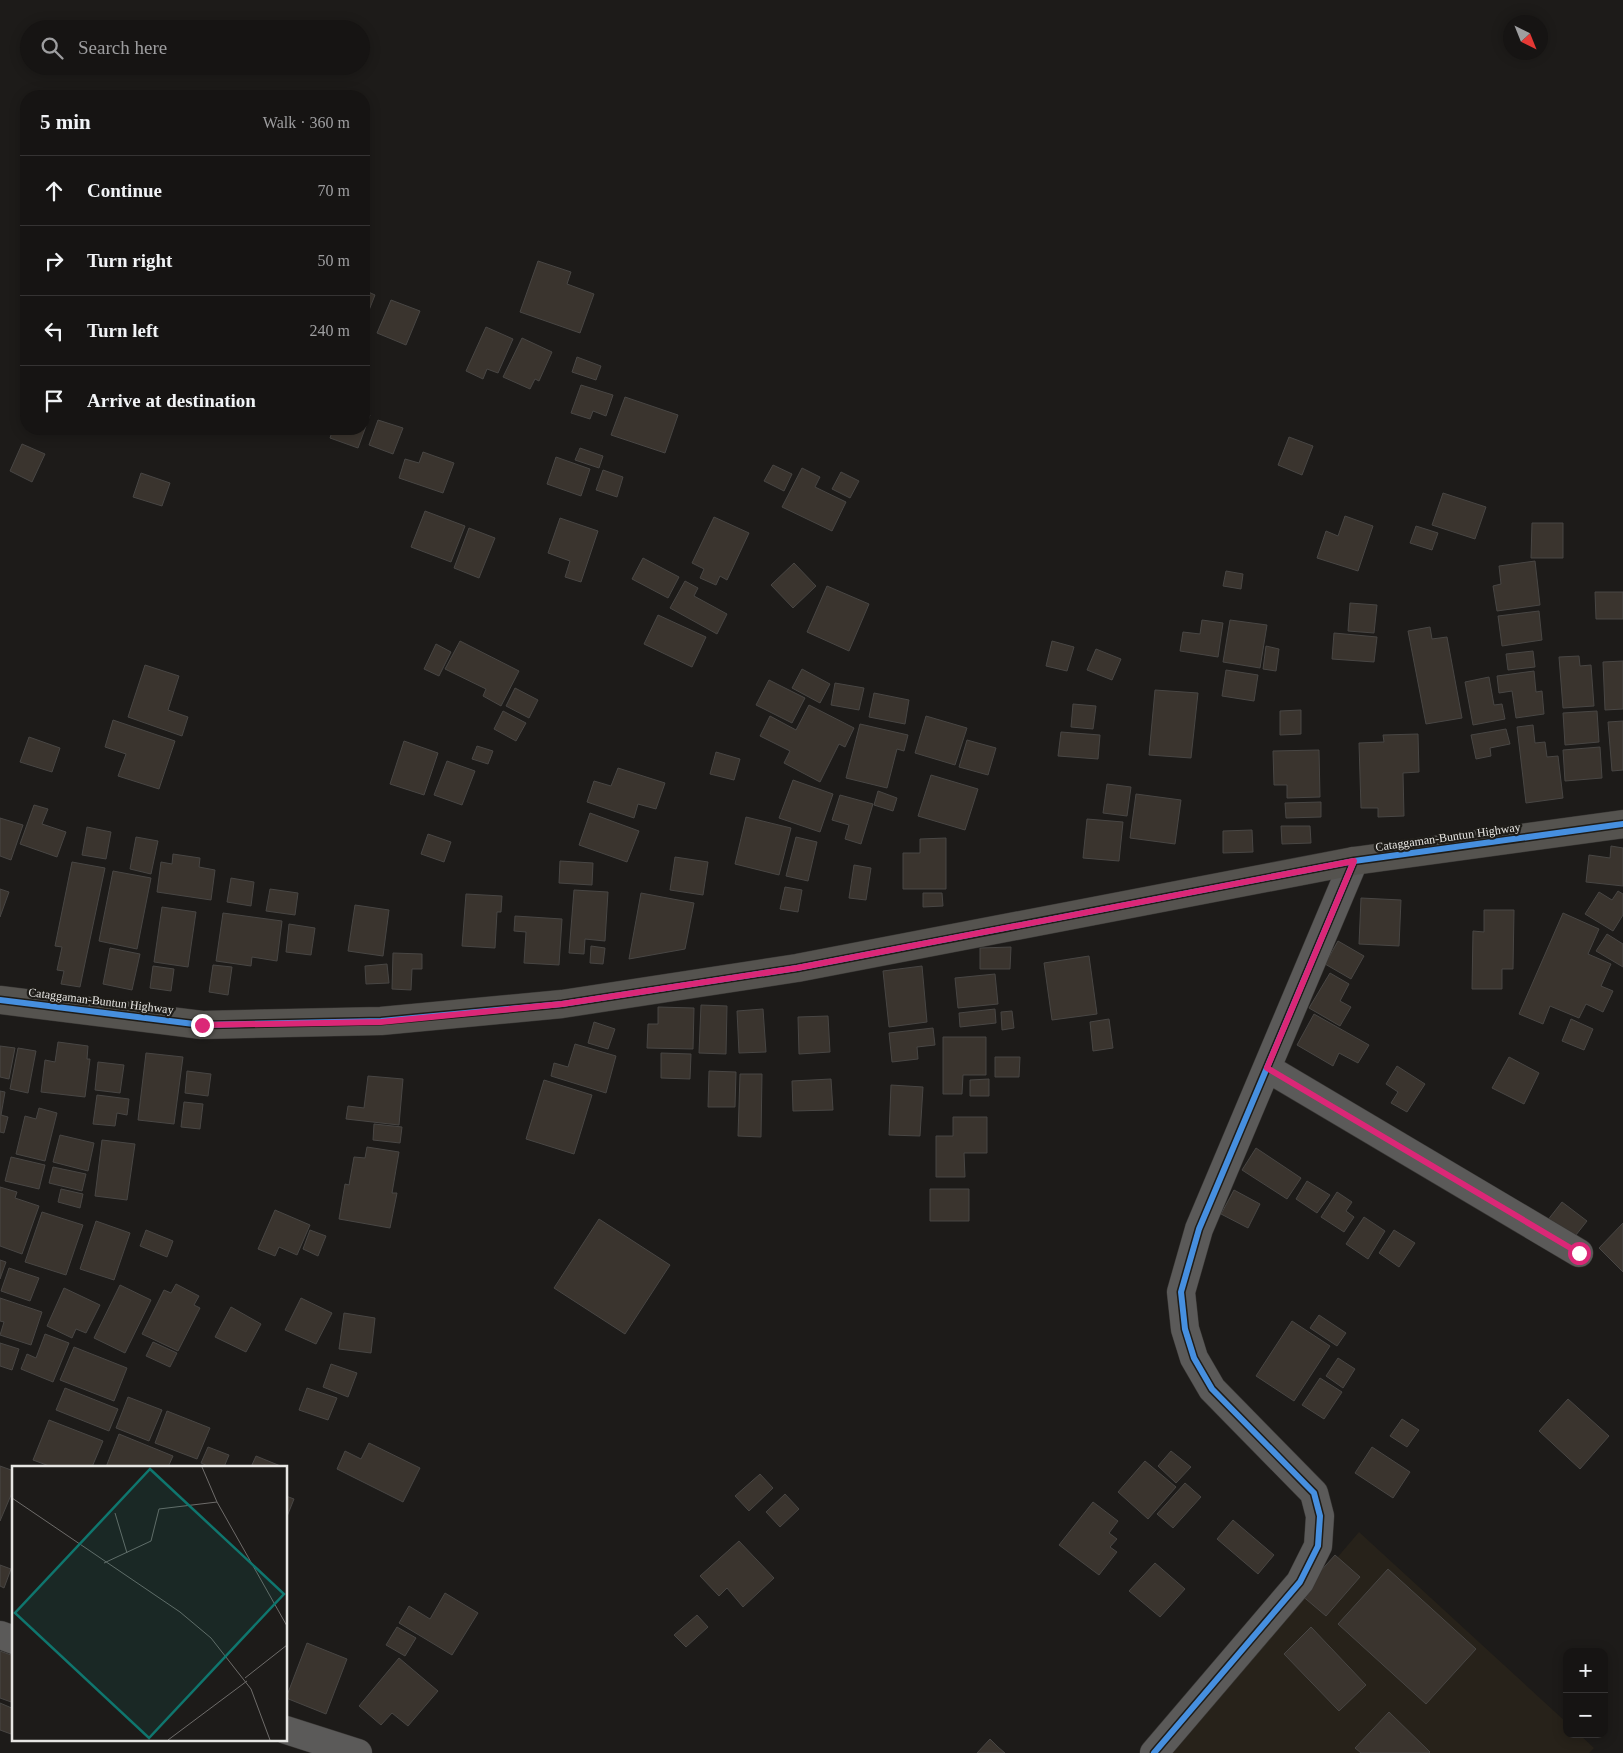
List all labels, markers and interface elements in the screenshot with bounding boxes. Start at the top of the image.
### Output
north arrow [1503,15,1548,60]
search box [20,20,370,75]
icon: search [38,34,66,62]
text: Search here [78,37,167,58]
text: 5 min [40,110,91,134]
text: Walk · 360 m [263,114,350,131]
icon: ahead [40,177,68,205]
text: Continue [87,180,162,201]
text: 70 m [318,182,350,199]
icon: right [40,247,68,275]
text: Turn right [87,250,172,271]
text: 50 m [318,252,350,269]
icon: left [40,317,68,345]
text: Turn left [87,320,159,341]
text: 240 m [310,322,350,339]
icon: arrive [40,387,68,415]
text: Arrive at destination [87,390,256,411]
street label: Cataggaman-Buntun Highway [1375,820,1521,854]
street label: Cataggaman-Buntun Highway [28,985,174,1017]
route end [191,1014,214,1037]
route start [1568,1242,1591,1265]
inset map [12,1466,288,1740]
map controls [1563,1648,1608,1738]
button: + [1563,1648,1608,1693]
button: − [1563,1693,1608,1738]

